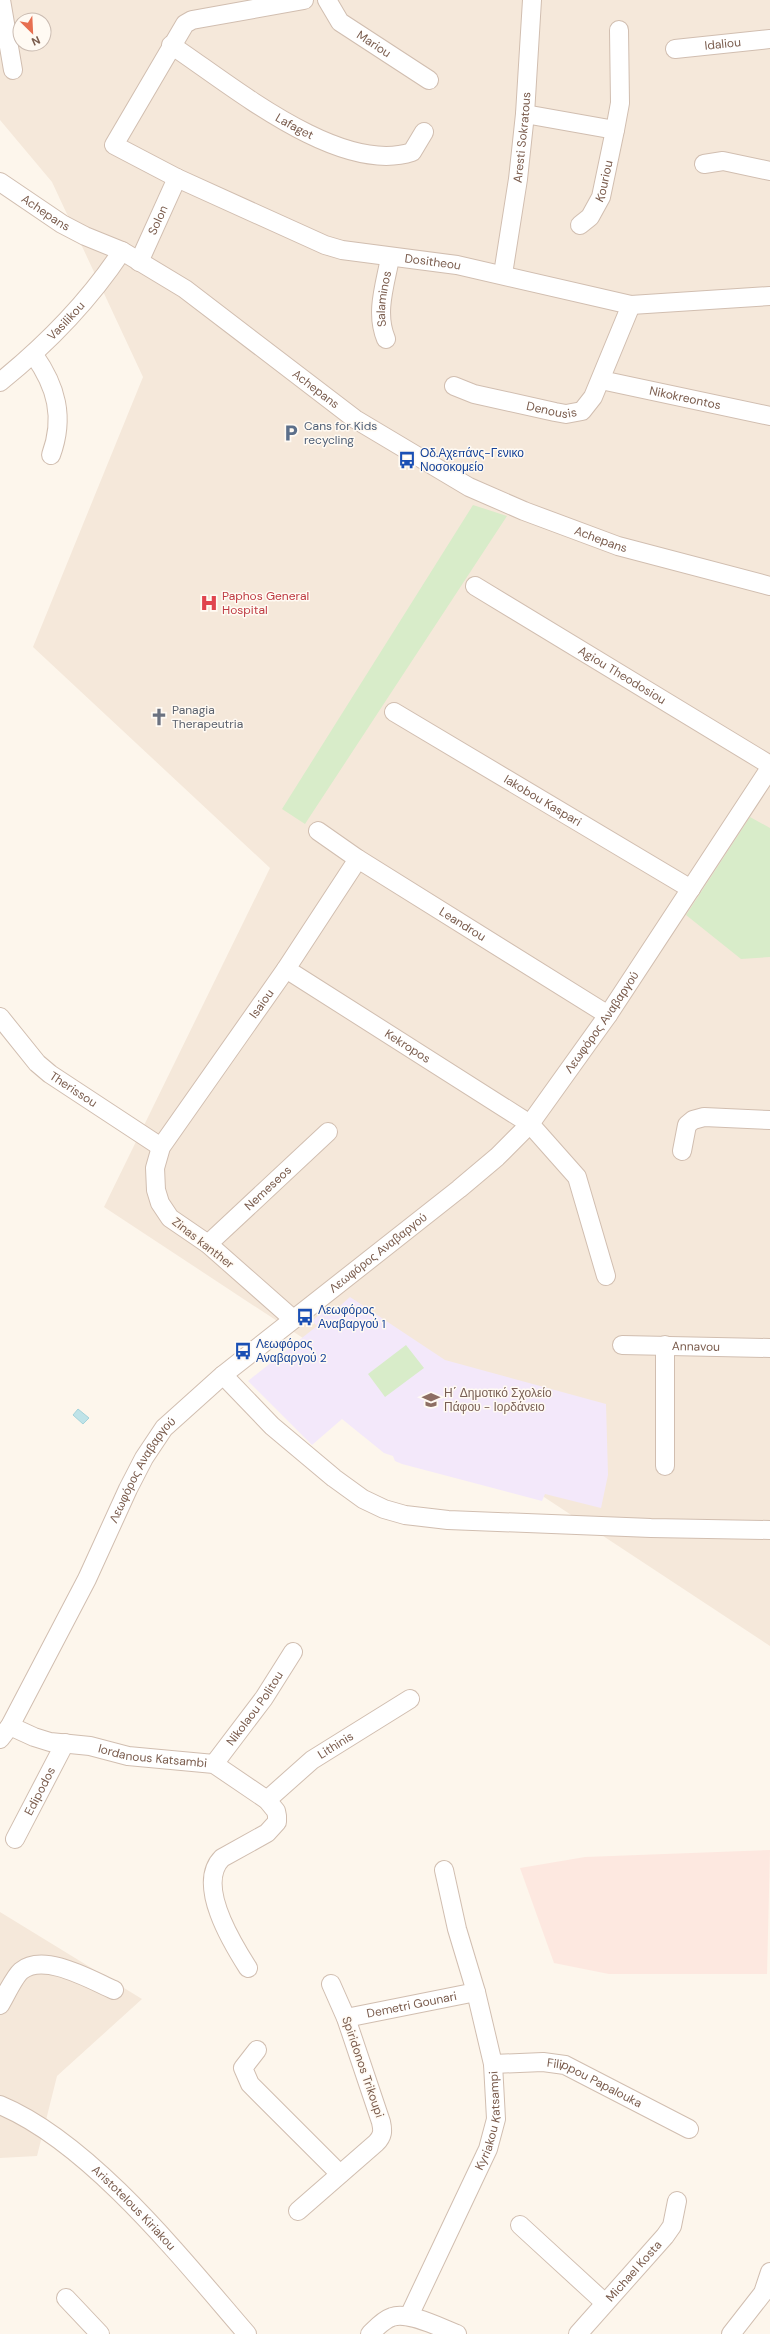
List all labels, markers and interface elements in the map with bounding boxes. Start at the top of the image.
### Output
north arrow [12,12,52,52]
street label: Mariou [354,27,394,61]
text: N [30,33,43,49]
street label: Idaliou [704,34,742,54]
street label: Aresti Sokratous [510,92,534,184]
street label: Lafaget [272,110,316,143]
street label: Kouriou [592,159,616,205]
street label: Achepans [18,191,73,235]
street label: Solon [144,203,172,237]
street label: Dositheou [404,250,463,274]
street label: Salaminos [373,269,395,328]
street label: Vasilikou [44,298,88,344]
street label: Achepans [289,366,343,412]
street label: Nikokreontos [648,383,722,413]
street label: Denousis [525,398,578,422]
place label: Cans for Kids recycling [304,418,377,448]
parking icon: Cans for Kids recycling [281,423,301,443]
place label: Οδ.Αχεπάνς-Γενικο Νοσοκομείο [420,445,524,475]
bus stop icon: Οδ.Αχεπάνς-Γενικο Νοσοκομείο [397,450,417,470]
street label: Achepans [572,522,629,556]
place label: Paphos General Hospital [222,588,309,618]
hospital icon: Paphos General Hospital [199,593,219,613]
street label: Agiou Theodosiou [575,642,669,708]
place label: Panagia Therapeutria [172,702,243,732]
church icon: Panagia Therapeutria [149,707,169,727]
street label: Iakobou Kaspari [501,771,584,830]
street label: Leandrou [436,904,489,945]
street label: Λεωφόρος Αναβαργού [561,968,643,1076]
street label: Isaiou [246,986,278,1022]
street label: Kekropos [382,1026,434,1067]
street label: Therissou [46,1068,100,1111]
street label: Nemeseos [241,1162,295,1214]
street label: Λεωφόρος Αναβαργού [326,1209,430,1296]
street label: Zinas kanther [169,1214,238,1273]
place label: Λεωφόρος Αναβαργού 1 [318,1302,386,1332]
bus stop icon: Λεωφόρος Αναβαργού 1 [295,1307,315,1327]
place label: Λεωφόρος Αναβαργού 2 [256,1336,327,1366]
street label: Annavou [672,1338,720,1355]
bus stop icon: Λεωφόρος Αναβαργού 2 [233,1341,253,1361]
place label: Η΄ Δημοτικό Σχολείο Πάφου - Ιορδάνειο [444,1385,552,1415]
school or university icon: Η΄ Δημοτικό Σχολείο Πάφου - Ιορδάνειο [421,1390,441,1410]
street label: Λεωφόρος Αναβαργού [106,1413,179,1525]
street label: Nikolaou Politou [223,1668,287,1749]
street label: Lithinis [315,1728,357,1763]
street label: Iordanous Katsambi [96,1740,208,1771]
street label: Edipodos [21,1764,59,1818]
street label: Demetri Gounari [365,1988,458,2022]
street label: Spiridonos Trikoupi [338,2014,388,2120]
street label: Filippou Papalouka [546,2055,645,2111]
street label: Kyriakou Katsampi [471,2071,505,2173]
street label: Aristotelous Kiriakou [88,2162,179,2254]
street label: Michael Kosta [602,2237,665,2305]

